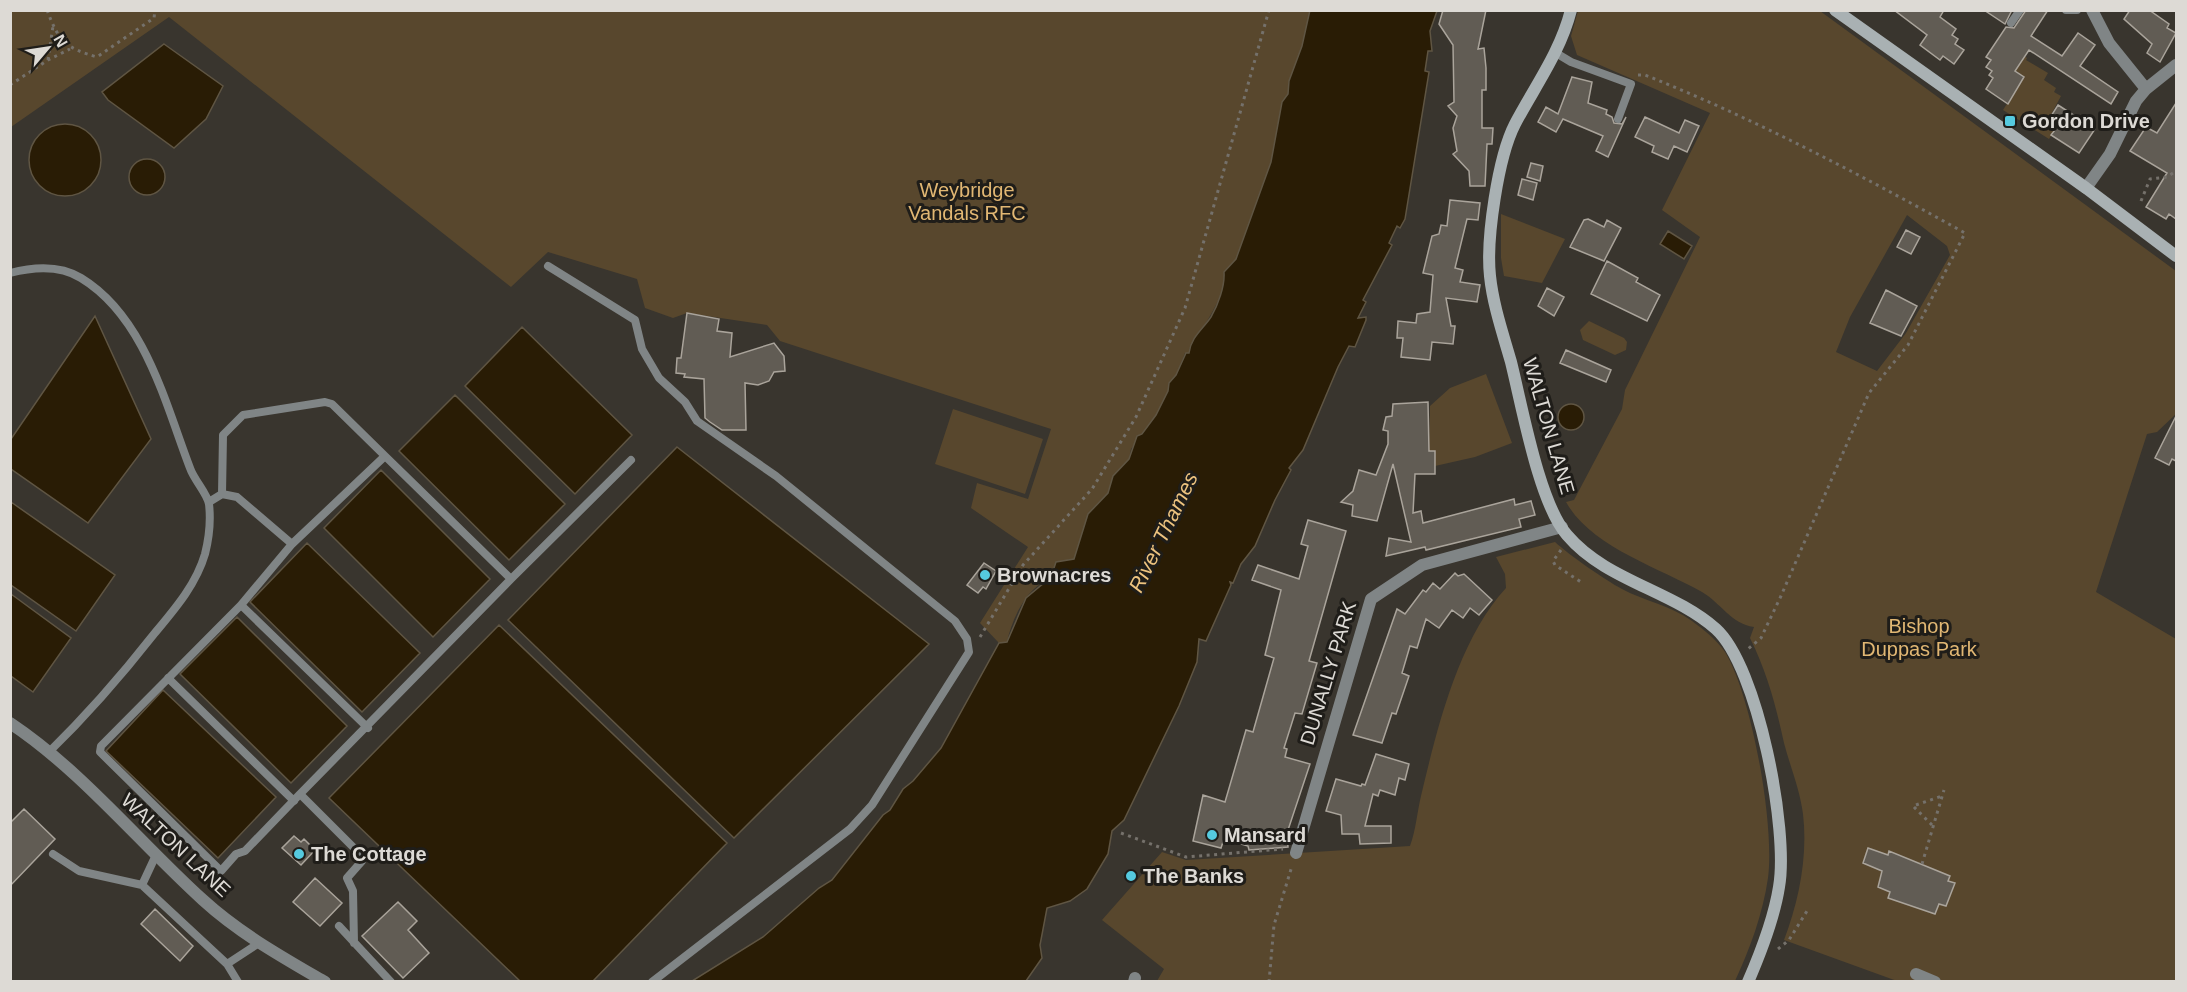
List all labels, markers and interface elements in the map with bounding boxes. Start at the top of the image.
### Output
north arrow [18,18,78,78]
text: N [50,32,71,50]
place label: Gordon Drive [2022,110,2150,132]
marker: Gordon Drive [2003,114,2017,128]
park label: Weybridge Vandals RFC [908,179,1026,224]
street label: WALTON LANE [1519,355,1579,497]
water label: River Thames [1124,468,1202,596]
place label: Brownacres [997,564,1112,586]
marker: Brownacres [978,568,992,582]
street label: DUNALLY PARK [1296,598,1360,747]
park label: Bishop Duppas Park [1861,615,1978,660]
street label: WALTON LANE [117,789,235,901]
place label: Mansard [1224,824,1306,846]
marker: Mansard [1205,828,1219,842]
place label: The Cottage [311,843,427,865]
marker: The Cottage [292,847,306,861]
place label: The Banks [1143,865,1244,887]
marker: The Banks [1124,869,1138,883]

